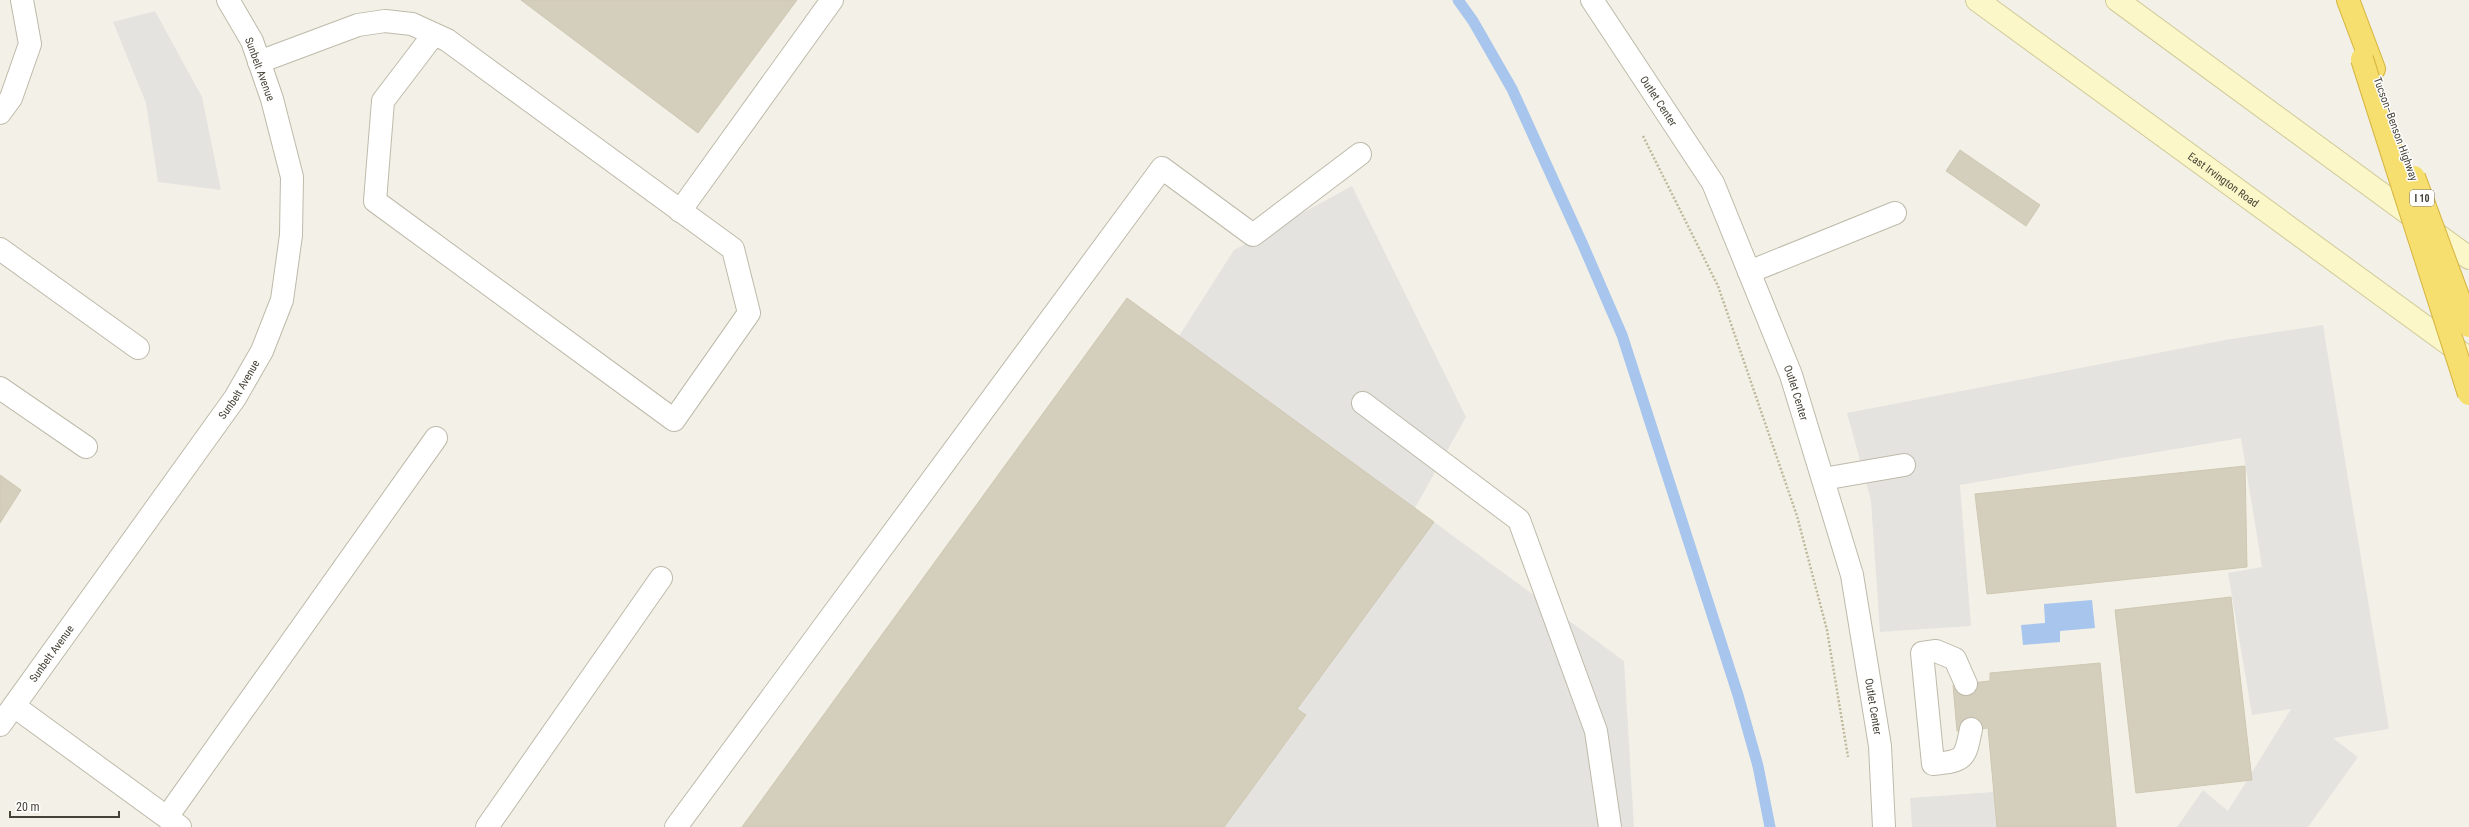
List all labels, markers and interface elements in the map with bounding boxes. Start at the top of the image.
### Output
street label: Sunbelt Avenue [242,36,277,103]
street label: Outlet Center [1637,74,1680,129]
street label: Tucson–Benson Highway [2371,75,2421,183]
street label: East Irvington Road [2185,150,2261,210]
road number: I 10 [2410,190,2434,206]
street label: Sunbelt Avenue [216,358,262,422]
street label: Outlet Center [1781,363,1811,423]
street label: Sunbelt Avenue [27,623,77,685]
street label: Outlet Center [1862,677,1884,737]
scale bar [10,793,119,819]
text: 20 m [16,800,40,814]

